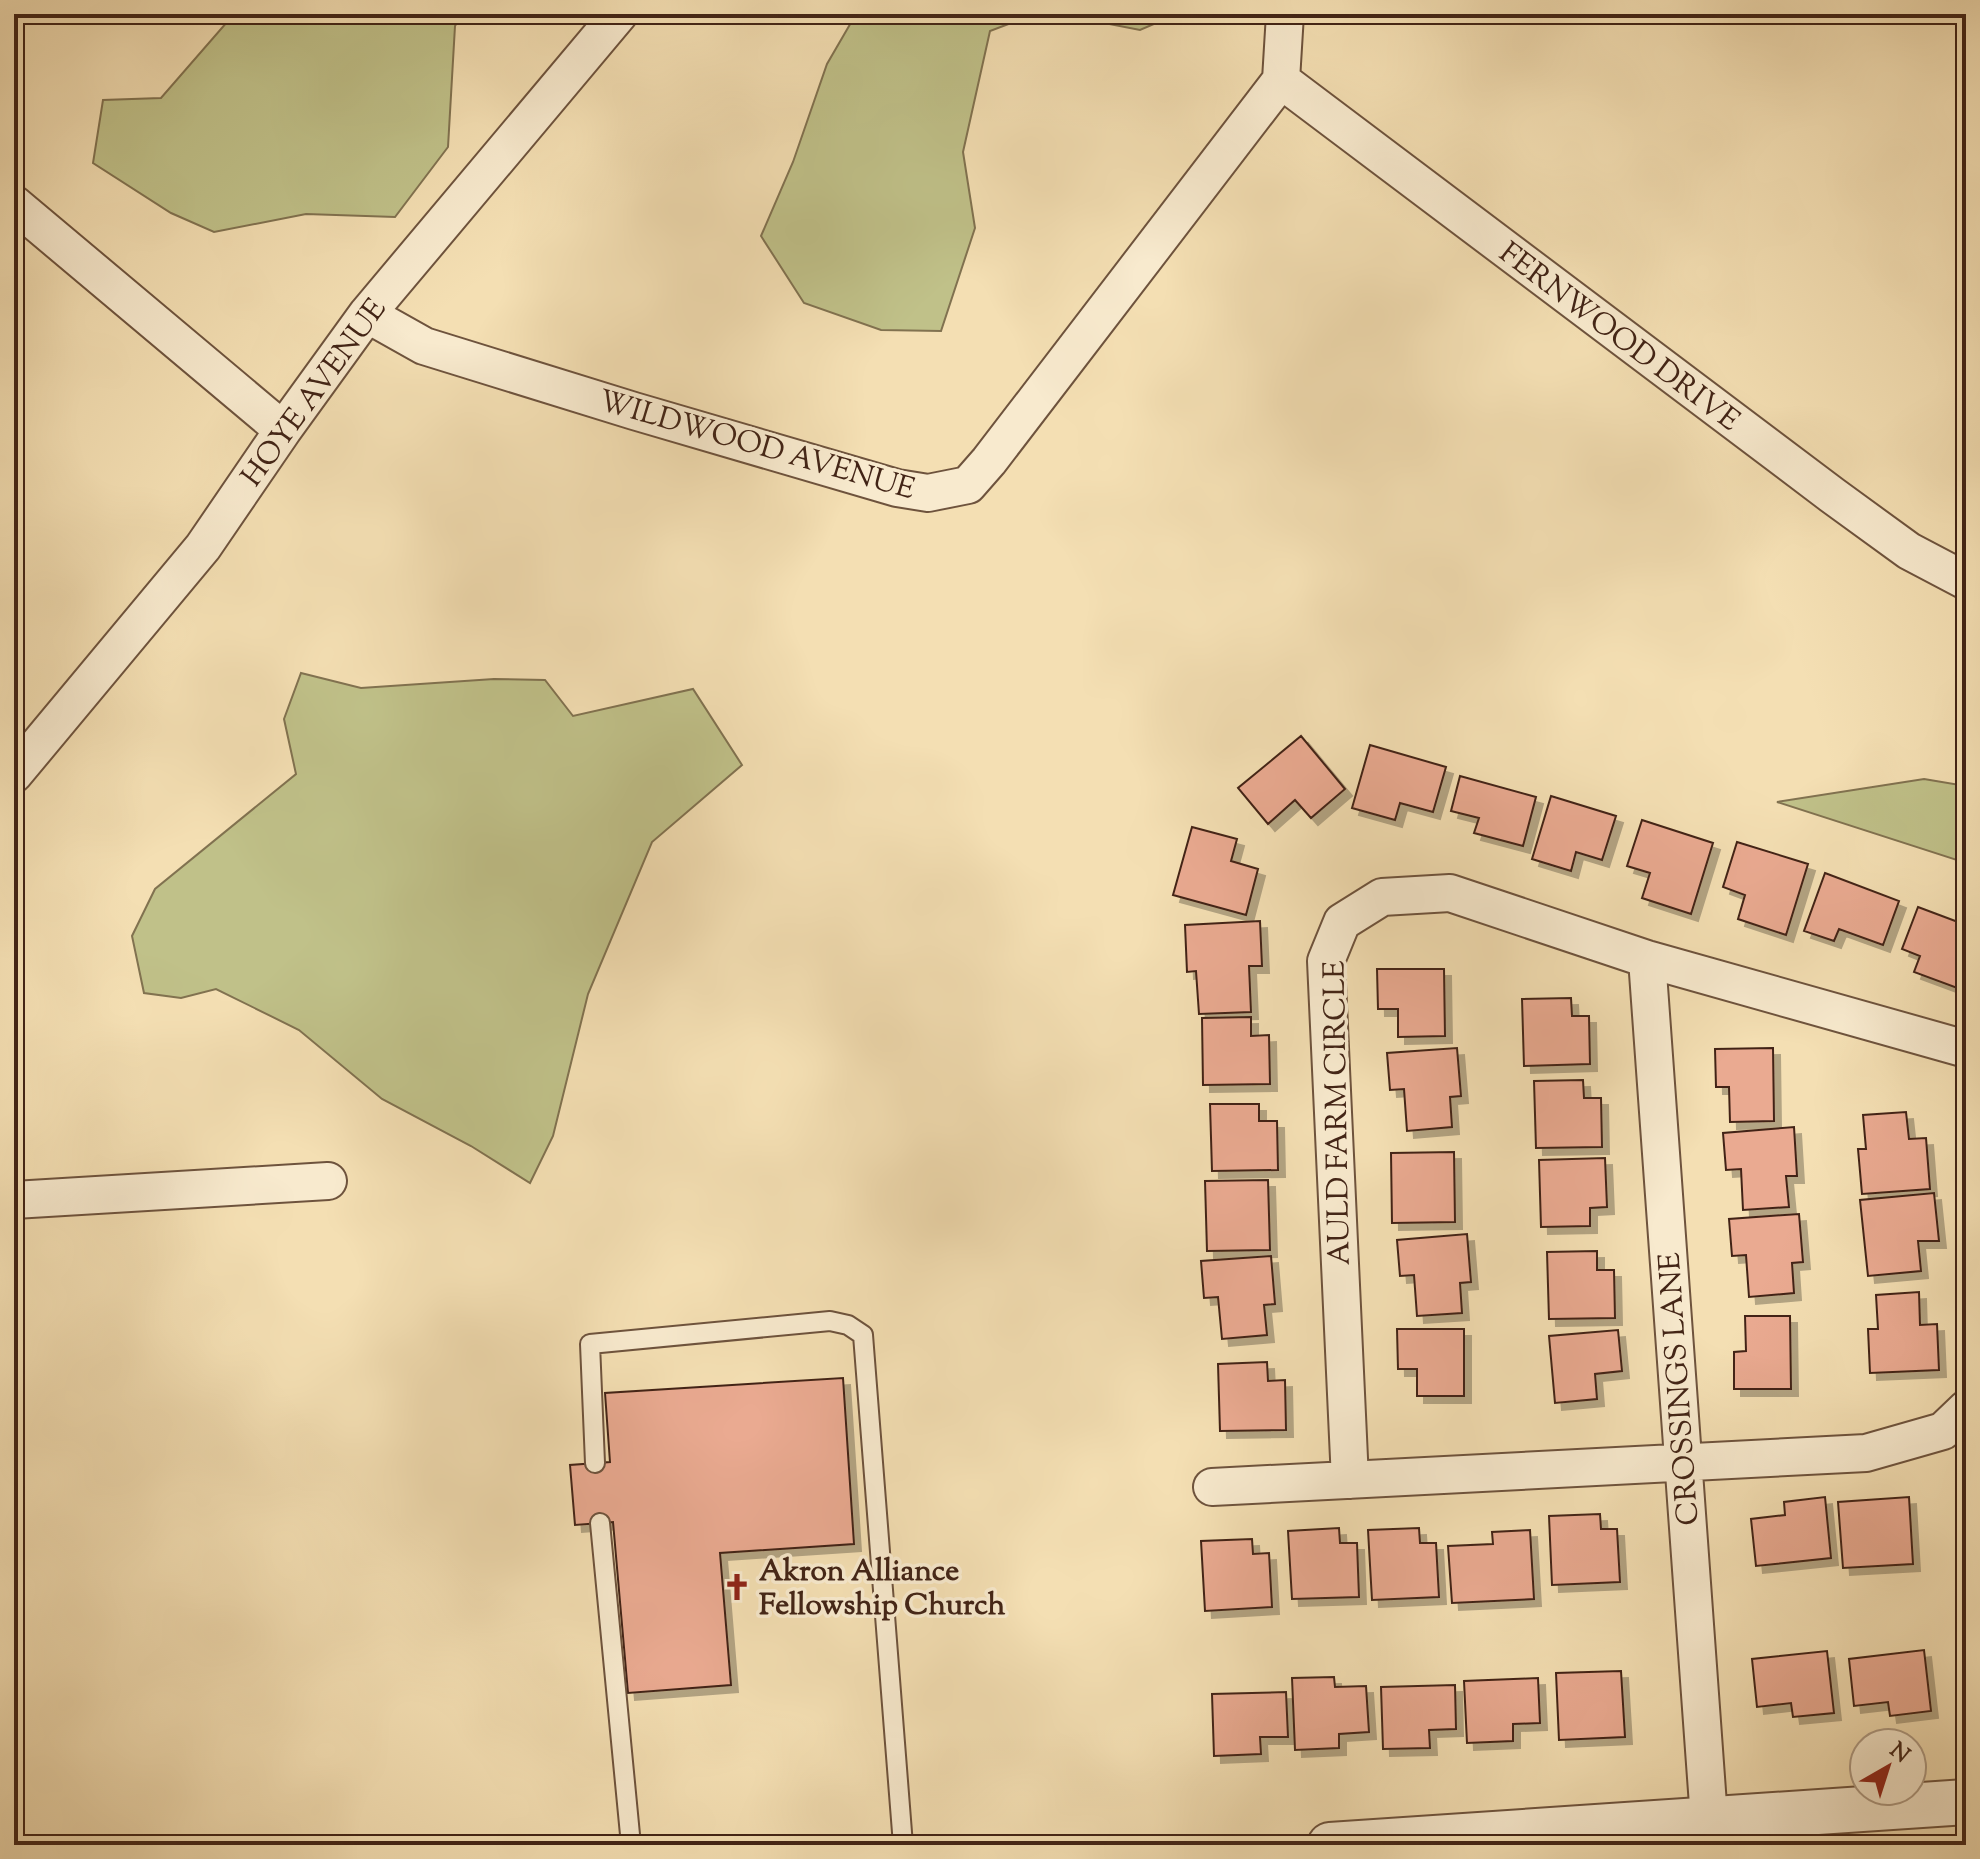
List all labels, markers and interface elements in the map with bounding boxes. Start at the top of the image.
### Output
street label: FERNWOOD DRIVE [1489,233,1748,443]
street label: HOYE AVENUE [232,291,398,496]
street label: WILDWOOD AVENUE [593,381,920,512]
street label: AULD FARM CIRCLE [1314,960,1363,1266]
street label: CROSSINGS LANE [1650,1251,1711,1527]
place label: Akron Alliance Fellowship Church [759,1551,1006,1628]
church icon: Akron Alliance Fellowship Church [722,1572,752,1602]
north arrow [1848,1727,1928,1807]
text: N [1882,1736,1916,1772]

